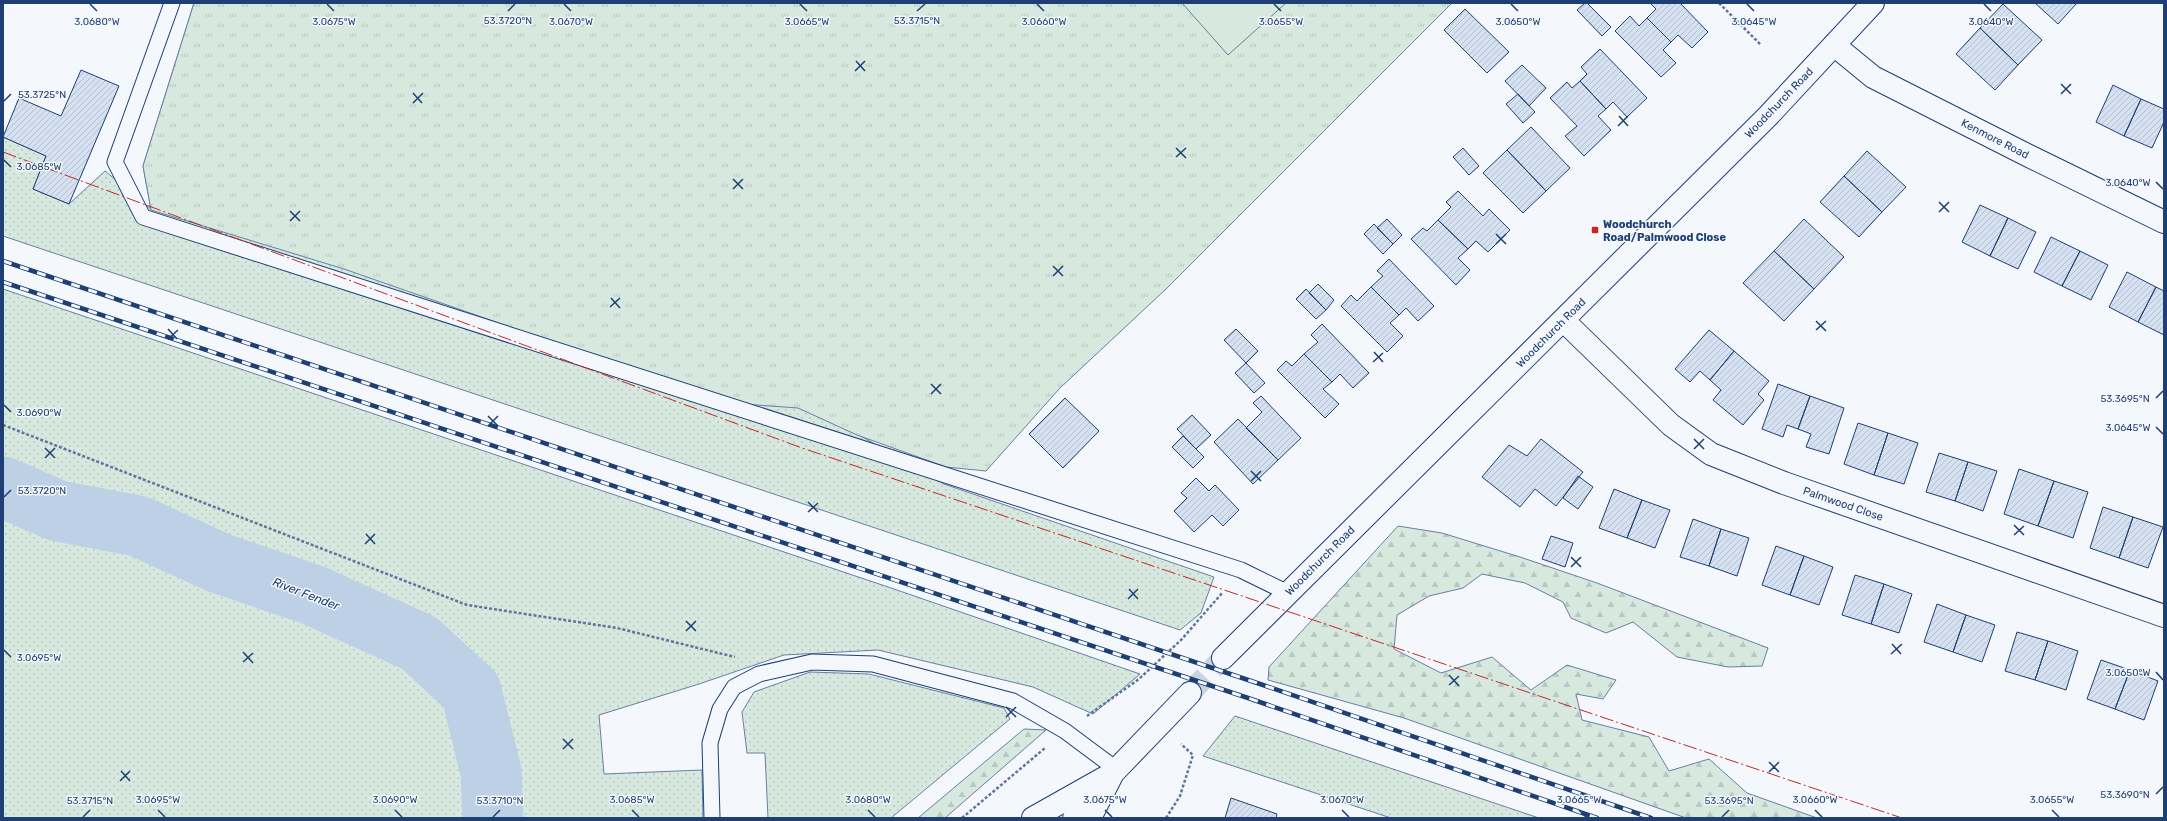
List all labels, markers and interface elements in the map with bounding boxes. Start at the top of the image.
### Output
text: 53.3720°N [484,15,532,27]
text: 53.3715°N [894,15,940,27]
text: 3.0680°W [74,16,120,28]
text: 3.0675°W [312,16,356,28]
text: 3.0670°W [549,16,593,28]
text: 3.0665°W [785,16,829,28]
text: 3.0660°W [1021,16,1067,28]
text: 3.0655°W [1259,16,1303,28]
text: 3.0650°W [1496,16,1540,28]
text: 3.0645°W [1732,16,1776,28]
text: 3.0640°W [1968,16,2014,28]
street label: Woodchurch Road [1742,65,1816,141]
text: 53.3725°N [18,89,66,101]
street label: Kenmore Road [1959,116,2031,162]
text: 3.0685°W [17,161,61,173]
text: 3.0640°W [2105,177,2151,189]
place label: Woodchurch Road/Palmwood Close [1603,218,1726,244]
marker: Woodchurch Road/Palmwood Close [1590,225,1600,235]
street label: Woodchurch Road [1514,296,1588,370]
text: 53.3695°N [2100,393,2150,405]
text: 3.0690°W [17,407,61,419]
text: 3.0645°W [2106,422,2150,434]
street label: Palmwood Close [1801,484,1885,524]
text: 53.3720°N [18,485,66,497]
street label: Woodchurch Road [1283,524,1357,598]
water label: River Fender [271,575,342,613]
text: 3.0695°W [17,652,61,664]
text: 3.0650°W [2106,667,2150,679]
text: 53.3690°N [2100,789,2150,801]
text: 3.0695°W [136,794,180,806]
text: 3.0690°W [373,794,417,806]
text: 3.0685°W [610,794,654,806]
text: 3.0680°W [845,794,891,806]
text: 3.0675°W [1083,794,1127,806]
text: 3.0670°W [1320,794,1364,806]
text: 3.0665°W [1557,794,1601,806]
text: 3.0660°W [1792,794,1838,806]
text: 3.0655°W [2030,794,2074,806]
text: 53.3715°N [67,795,113,807]
text: 53.3710°N [476,795,524,807]
text: 53.3695°N [1704,795,1754,807]

